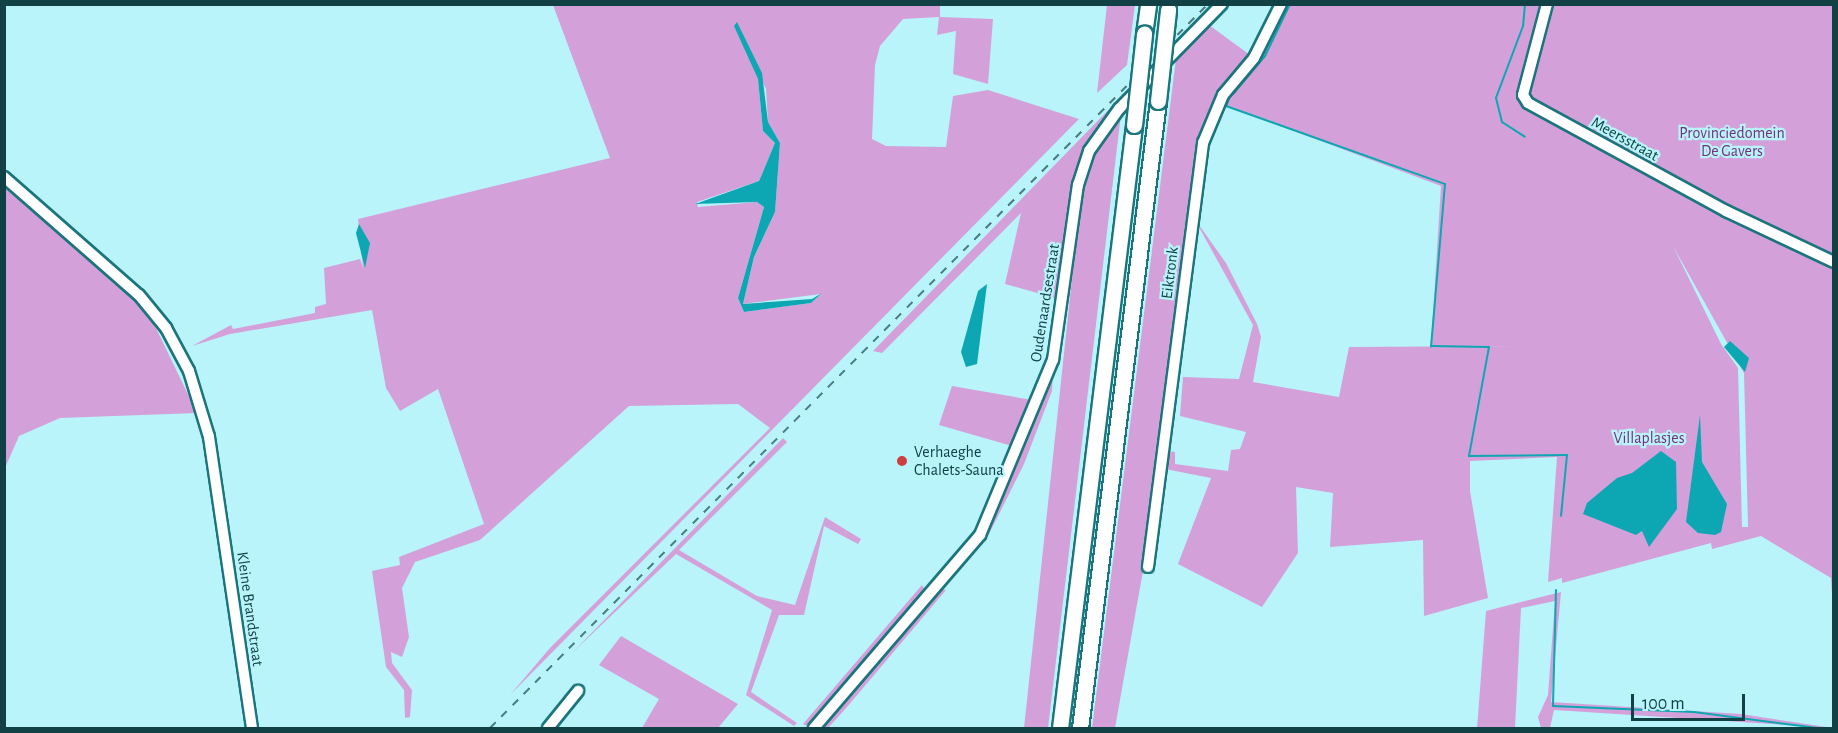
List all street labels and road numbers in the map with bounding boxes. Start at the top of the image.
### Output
street label: Meersstraat [1588,113,1662,165]
street label: Oudenaardsestraat [1026,242,1064,364]
street label: Eiktronk [1157,246,1183,300]
street label: Kleine Brandstraat [232,551,268,667]

